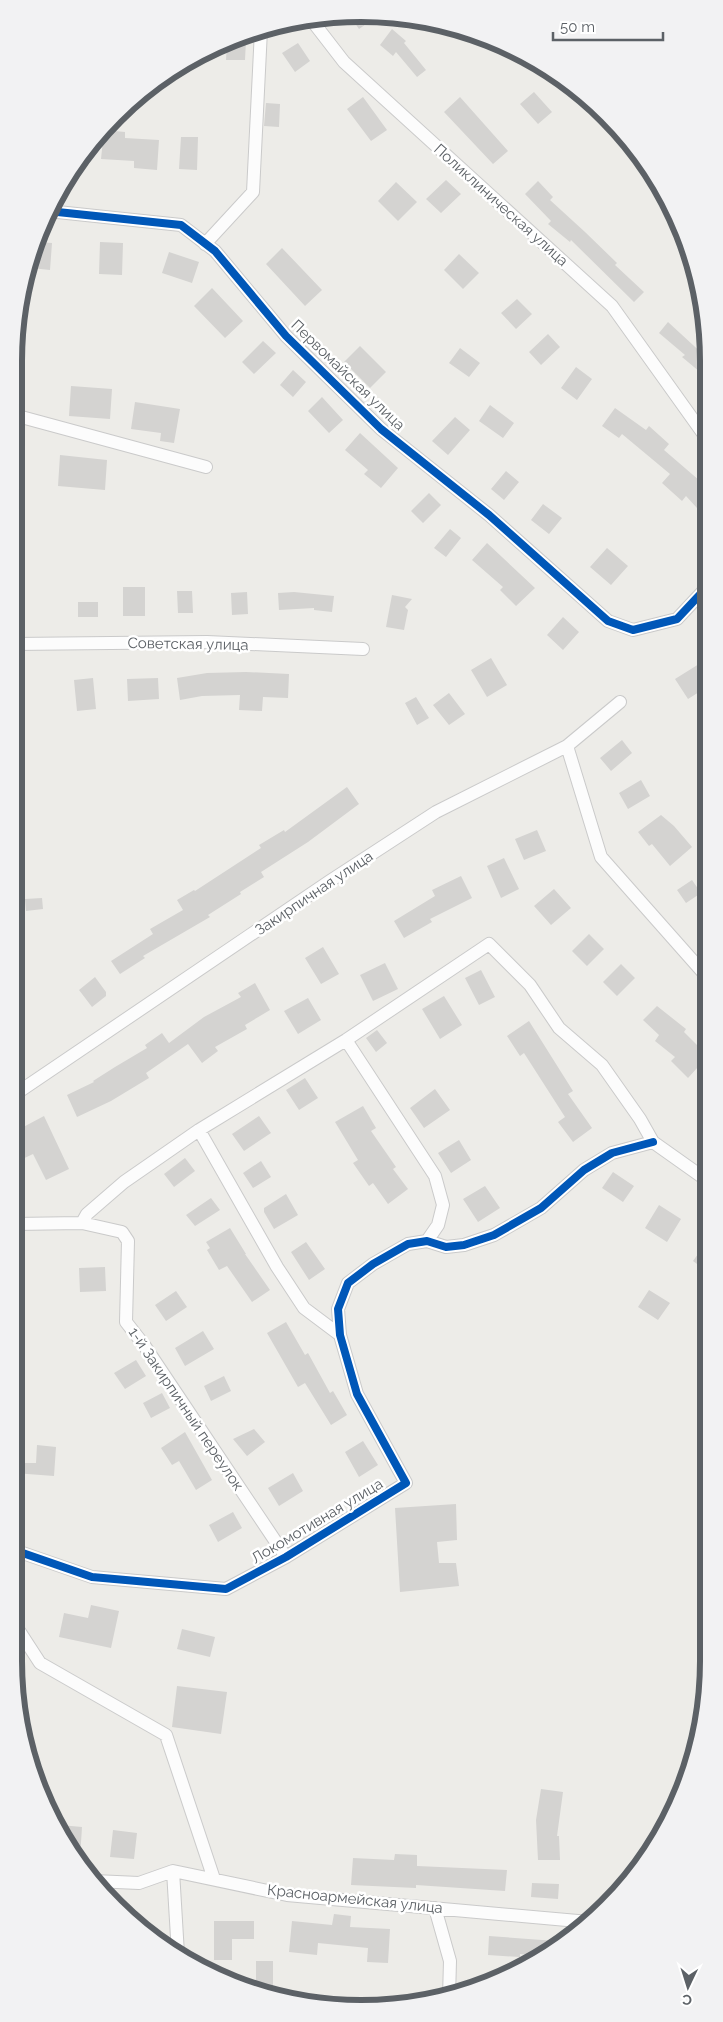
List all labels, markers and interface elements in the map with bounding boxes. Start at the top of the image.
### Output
scale bar [553,10,663,42]
text: 50 m [560,18,595,36]
street label: Поликлиническая улица [430,140,572,270]
street label: Первомайская улица [287,316,409,434]
street label: Советская улица [127,634,249,654]
street label: Закирпичная улица [252,847,376,939]
street label: 1-й Закирпичный переулок [125,1324,248,1494]
street label: Локомотивная улица [248,1475,386,1567]
street label: Красноармейская улица [266,1881,444,1917]
north arrow [663,1962,713,2012]
text: С [681,1992,692,2008]

